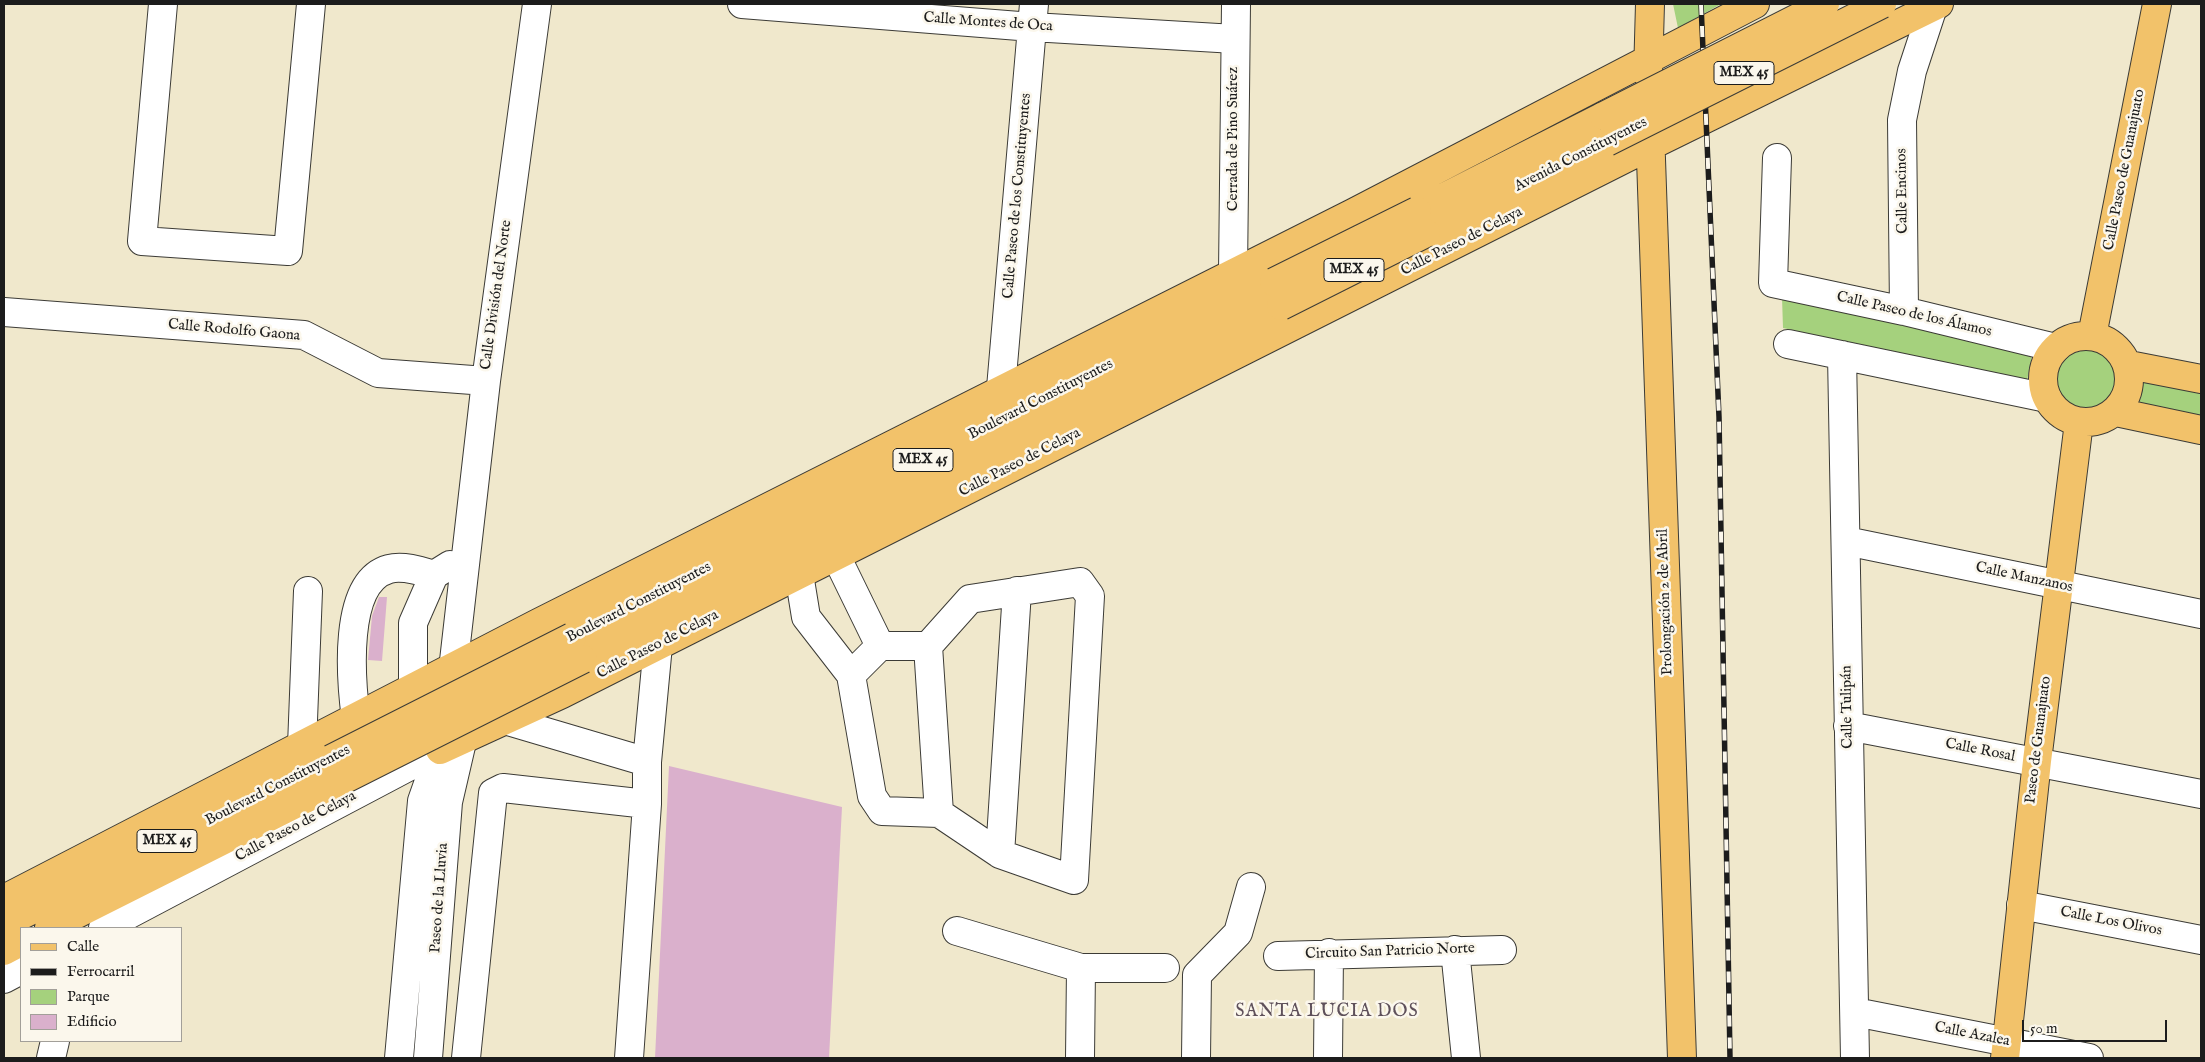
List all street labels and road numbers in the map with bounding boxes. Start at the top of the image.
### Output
street label: Calle Montes de Oca [923,10,1053,36]
road number: MEX 45 [1714,62,1774,84]
street label: Cerrada de Pino Suárez [1225,67,1243,211]
street label: Calle Paseo de Guanajuato [2101,88,2149,252]
street label: Calle Paseo de los Constituyentes [1000,92,1036,300]
street label: Avenida Constituyentes [1512,114,1650,196]
street label: Calle Encinos [1893,148,1913,234]
street label: Calle Paseo de Celaya [1398,204,1526,280]
street label: Calle División del Norte [478,219,516,371]
road number: MEX 45 [1324,258,1384,282]
street label: Calle Paseo de los Álamos [1835,288,1993,342]
street label: Calle Rodolfo Gaona [167,316,301,346]
street label: Boulevard Constituyentes [966,356,1116,444]
street label: Calle Paseo de Celaya [956,425,1084,501]
road number: MEX 45 [893,448,953,472]
street label: Prolongación 2 de Abril [1654,528,1678,676]
street label: Boulevard Constituyentes [564,559,714,647]
street label: Calle Manzanos [1974,559,2074,597]
street label: Calle Paseo de Celaya [594,607,722,683]
street label: Calle Tulipán [1838,665,1858,749]
street label: Paseo de Guanajuato [2022,675,2056,805]
street label: Calle Rosal [1944,735,2016,767]
street label: Boulevard Constituyentes [203,742,353,830]
street label: Calle Paseo de Celaya [233,788,359,866]
road number: MEX 45 [137,829,197,852]
street label: Paseo de la Lluvia [427,842,453,954]
street label: Calle Los Olivos [2059,903,2163,941]
street label: Circuito San Patricio Norte [1305,940,1475,964]
street label: Calle Azalea [1933,1019,2011,1051]

